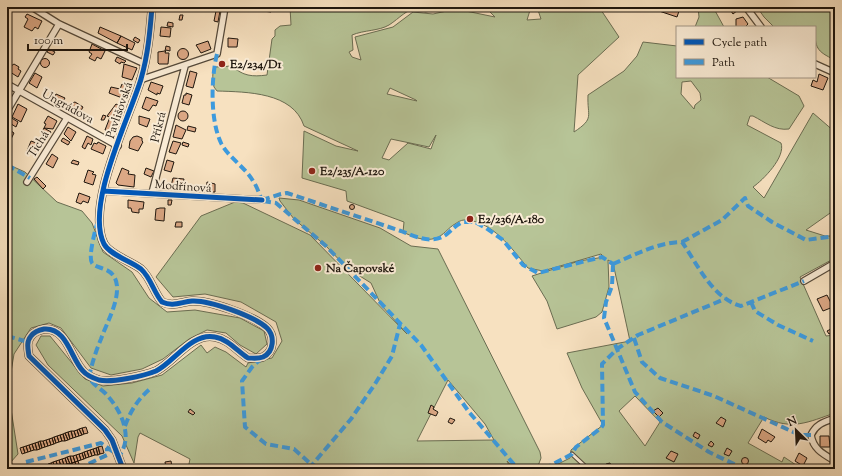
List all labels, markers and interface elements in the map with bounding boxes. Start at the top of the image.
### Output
scale bar [28,26,127,52]
legend [676,26,816,78]
text: 100 m [34,32,63,50]
text: Cycle path [712,34,767,52]
text: Path [712,54,735,72]
place label: E2/234/D1 [229,56,283,74]
marker: E2/234/D1 [217,59,227,69]
street label: Pavlišovská [102,79,138,141]
street label: Ungrádova [38,85,97,129]
street label: Příkrá [147,110,172,144]
street label: Tichá [23,127,54,162]
place label: E2/235/A-120 [319,163,385,181]
marker: E2/235/A-120 [307,166,317,176]
street label: Modřínová [154,176,212,198]
place label: E2/236/A-180 [477,211,545,229]
marker: E2/236/A-180 [465,214,475,224]
place label: Na Čapovské [325,260,395,278]
marker: Na Čapovské [313,263,323,273]
north arrow [776,410,816,450]
text: N [784,413,800,431]

